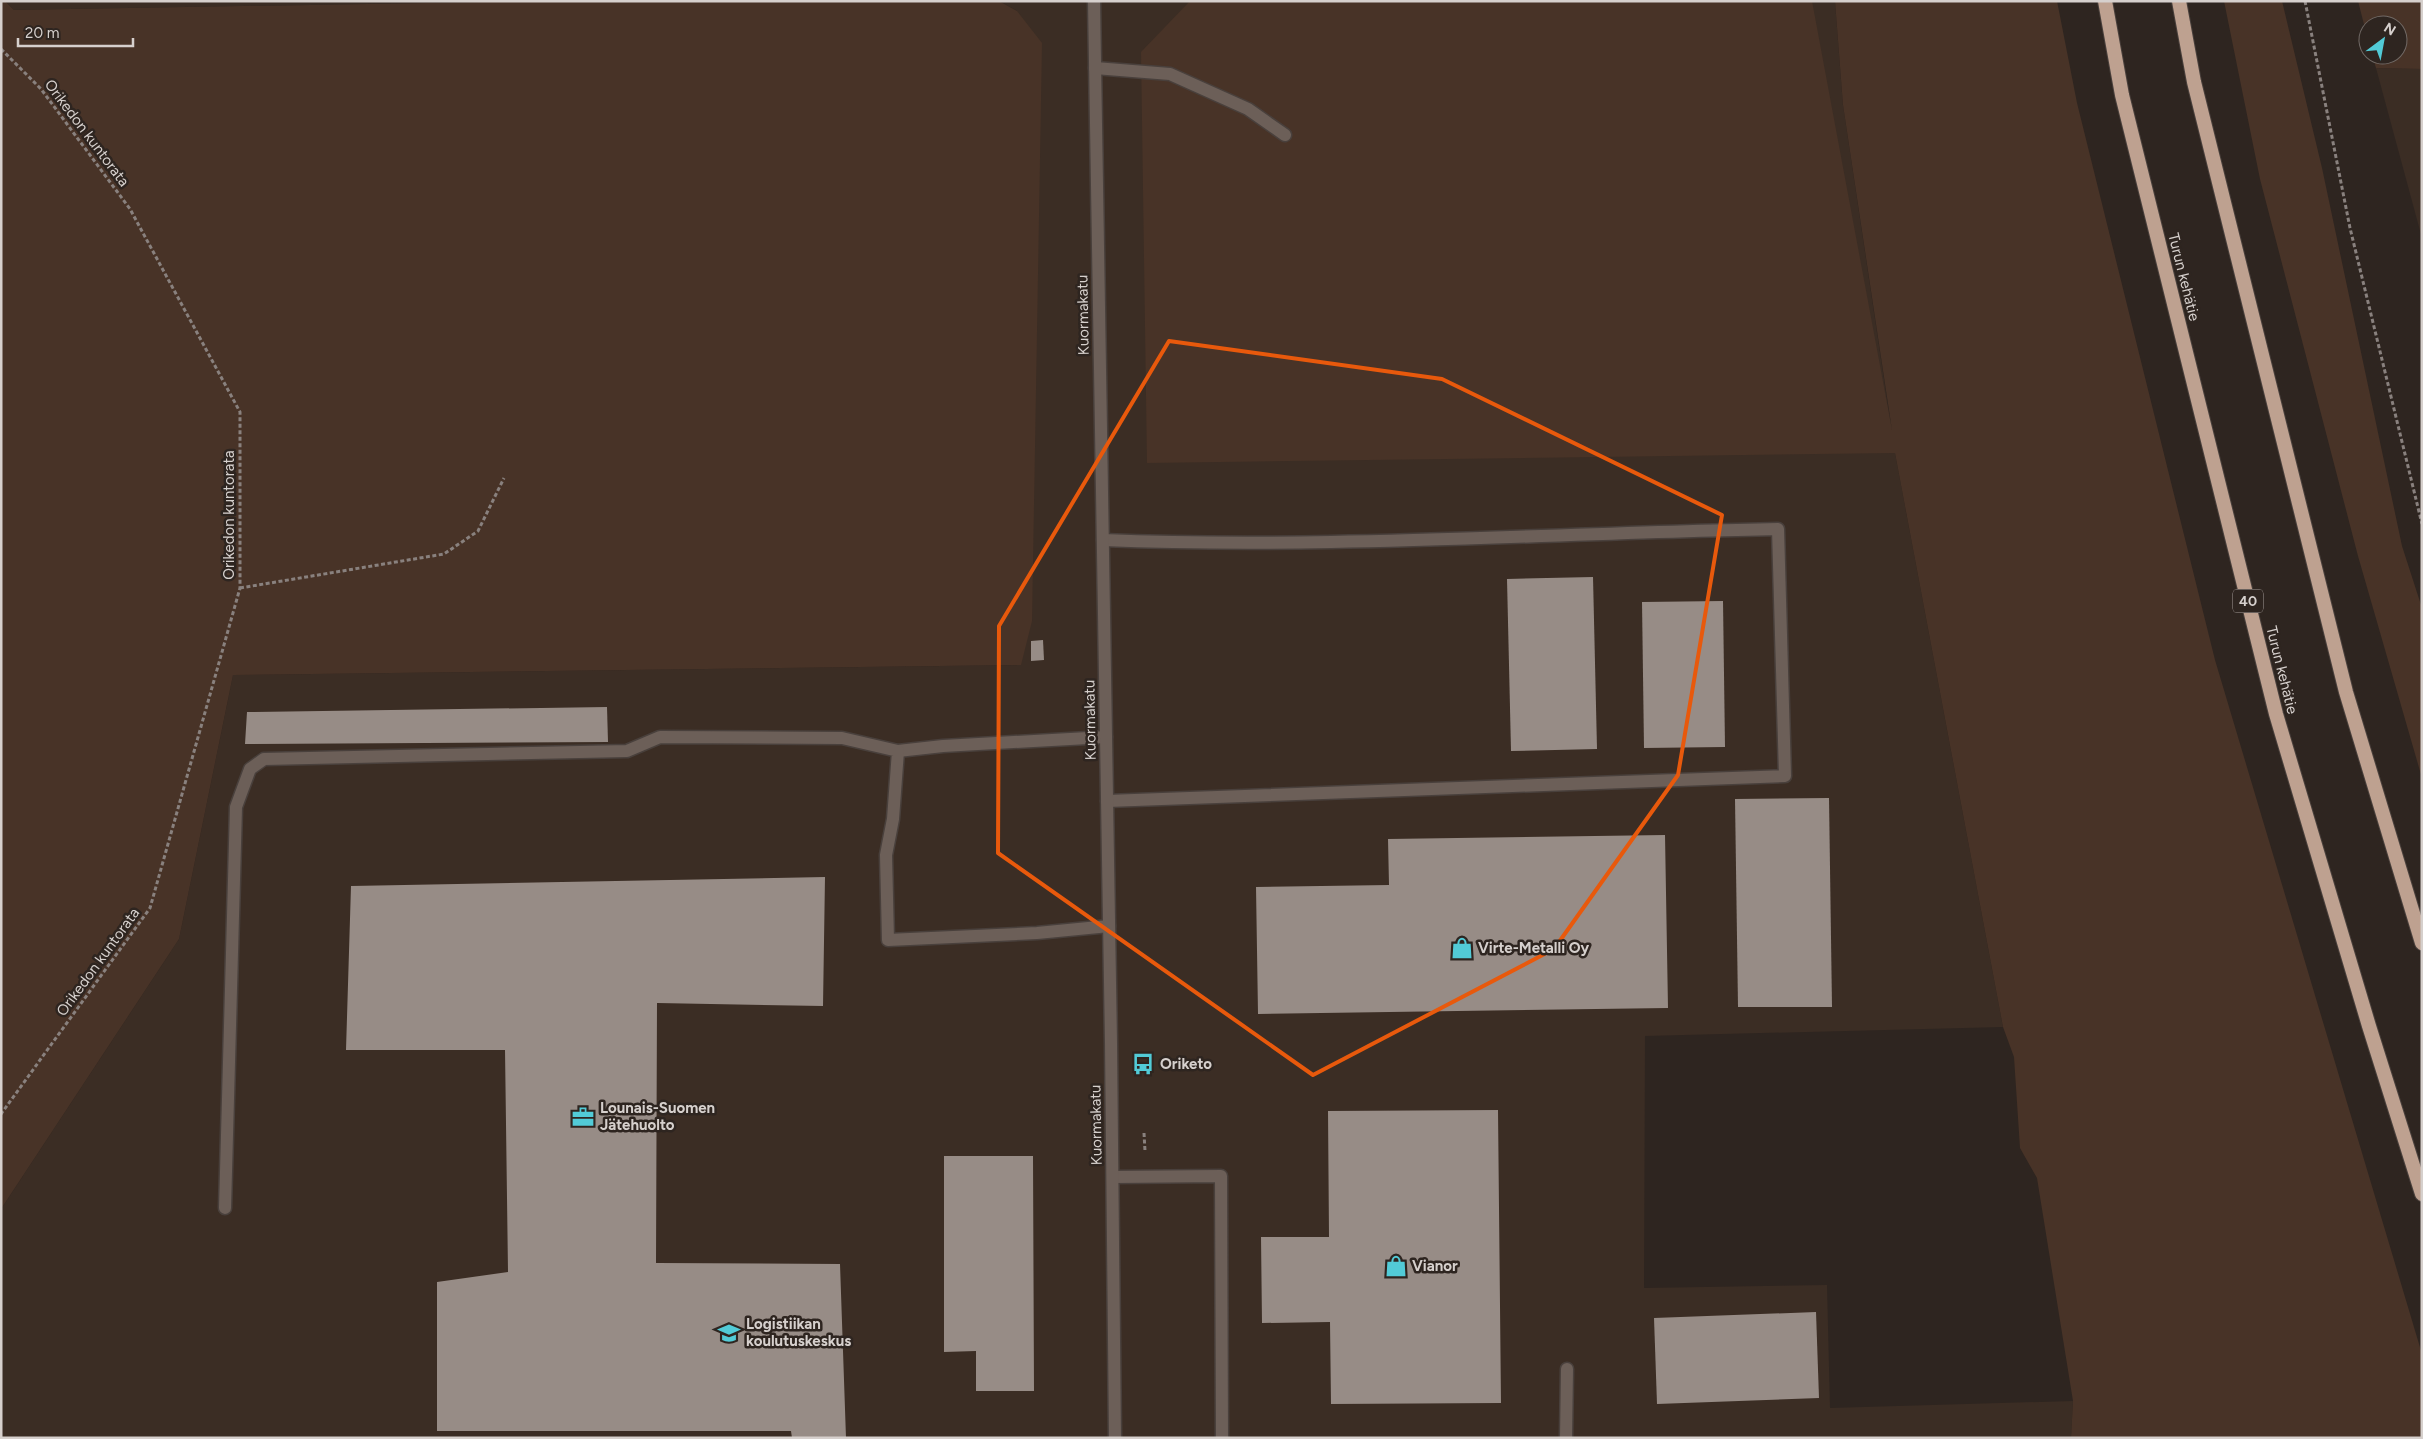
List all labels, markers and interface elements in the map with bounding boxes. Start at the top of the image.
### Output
scale bar [18,15,132,47]
north arrow [2358,15,2408,65]
text: N [2381,19,2399,39]
text: 20 m [25,24,59,42]
street label: Orikedon kuntorata [41,76,133,190]
street label: Turun kehätie [2164,231,2204,323]
street label: Kuormakatu [1073,275,1093,355]
street label: Orikedon kuntorata [220,450,238,580]
road number: 40 [2233,590,2263,612]
street label: Turun kehätie [2262,624,2302,716]
street label: Kuormakatu [1080,680,1100,760]
street label: Orikedon kuntorata [53,904,143,1020]
shop icon: Virte-Metalli Oy [1449,935,1475,961]
place label: Virte-Metalli Oy [1478,939,1590,957]
bus stop icon: Oriketo [1130,1051,1156,1077]
place label: Oriketo [1160,1055,1212,1073]
street label: Kuormakatu [1086,1085,1106,1165]
place label: Lounais-Suomen Jätehuolto [600,1099,715,1134]
office icon: Lounais-Suomen Jätehuolto [570,1104,596,1130]
shop icon: Vianor [1383,1253,1409,1279]
place label: Vianor [1412,1257,1458,1275]
place label: Logistiikan koulutuskeskus [746,1315,851,1350]
school or university icon: Logistiikan koulutuskeskus [716,1320,742,1346]

